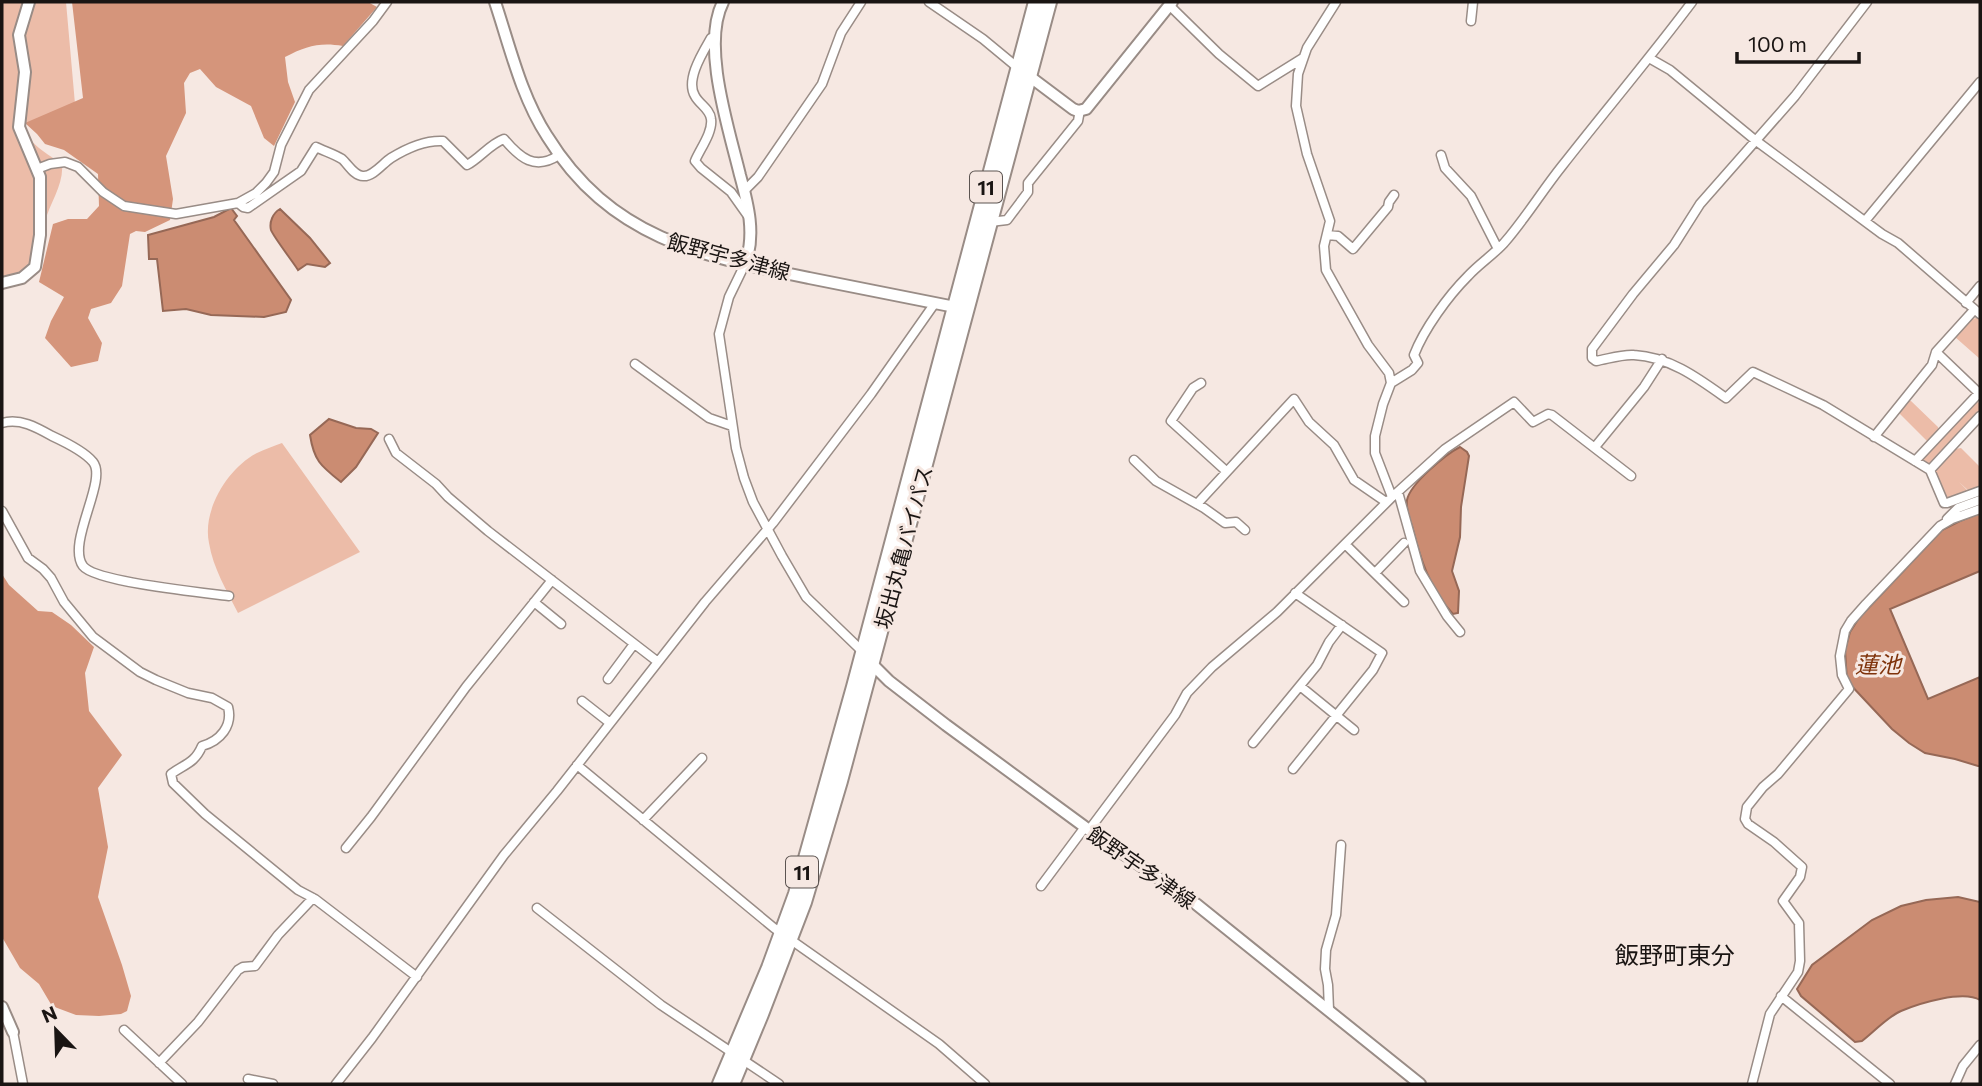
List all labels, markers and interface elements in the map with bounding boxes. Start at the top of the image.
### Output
scale bar [1737,21,1860,65]
text: 100 m [1748,31,1807,56]
road number: 11 [970,172,1002,202]
street label: 飯野宇多津線 [665,228,793,284]
street label: 坂出丸亀バイパス [869,463,937,631]
water label: 蓮池 [1855,650,1903,678]
street label: 飯野宇多津線 [1083,821,1201,913]
road number: 11 [786,856,818,888]
district label: 飯野町東分 [1615,940,1735,969]
north arrow [21,995,91,1065]
text: N [38,1001,60,1027]

